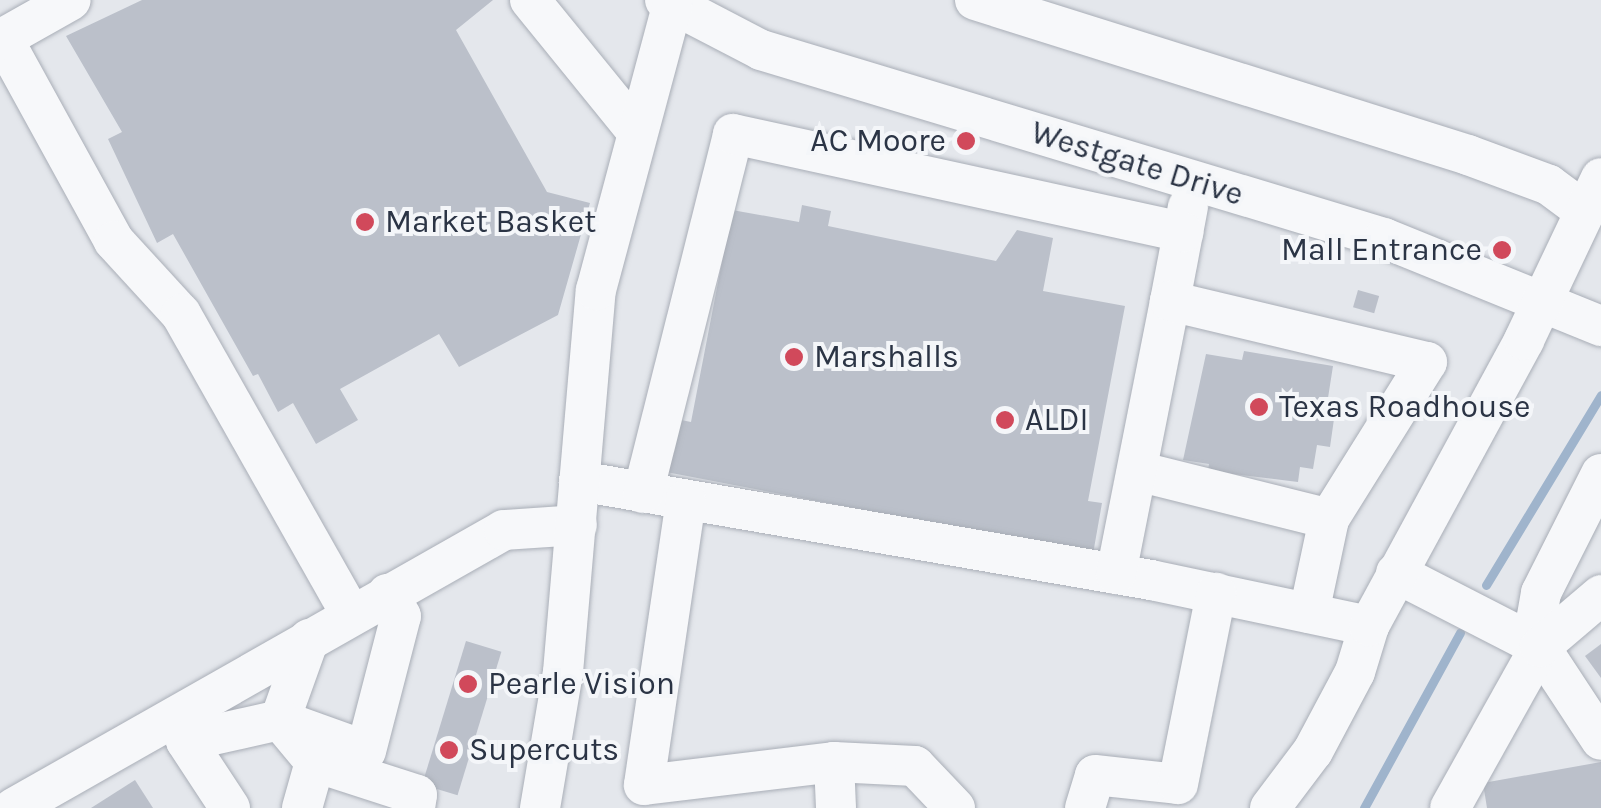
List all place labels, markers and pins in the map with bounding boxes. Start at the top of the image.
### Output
place label: AC Moore [810,122,946,160]
marker: AC Moore [955,130,977,152]
place label: Market Basket [385,203,596,241]
marker: Market Basket [354,211,376,233]
place label: Mall Entrance [1281,231,1482,269]
marker: Mall Entrance [1491,239,1513,261]
place label: Marshalls [814,338,959,376]
marker: Marshalls [783,346,805,368]
place label: Texas Roadhouse [1279,388,1531,426]
marker: Texas Roadhouse [1248,396,1270,418]
place label: ALDI [1025,401,1088,439]
marker: ALDI [994,409,1016,431]
place label: Pearle Vision [488,665,675,703]
marker: Pearle Vision [457,673,479,695]
place label: Supercuts [469,731,619,769]
marker: Supercuts [438,739,460,761]

